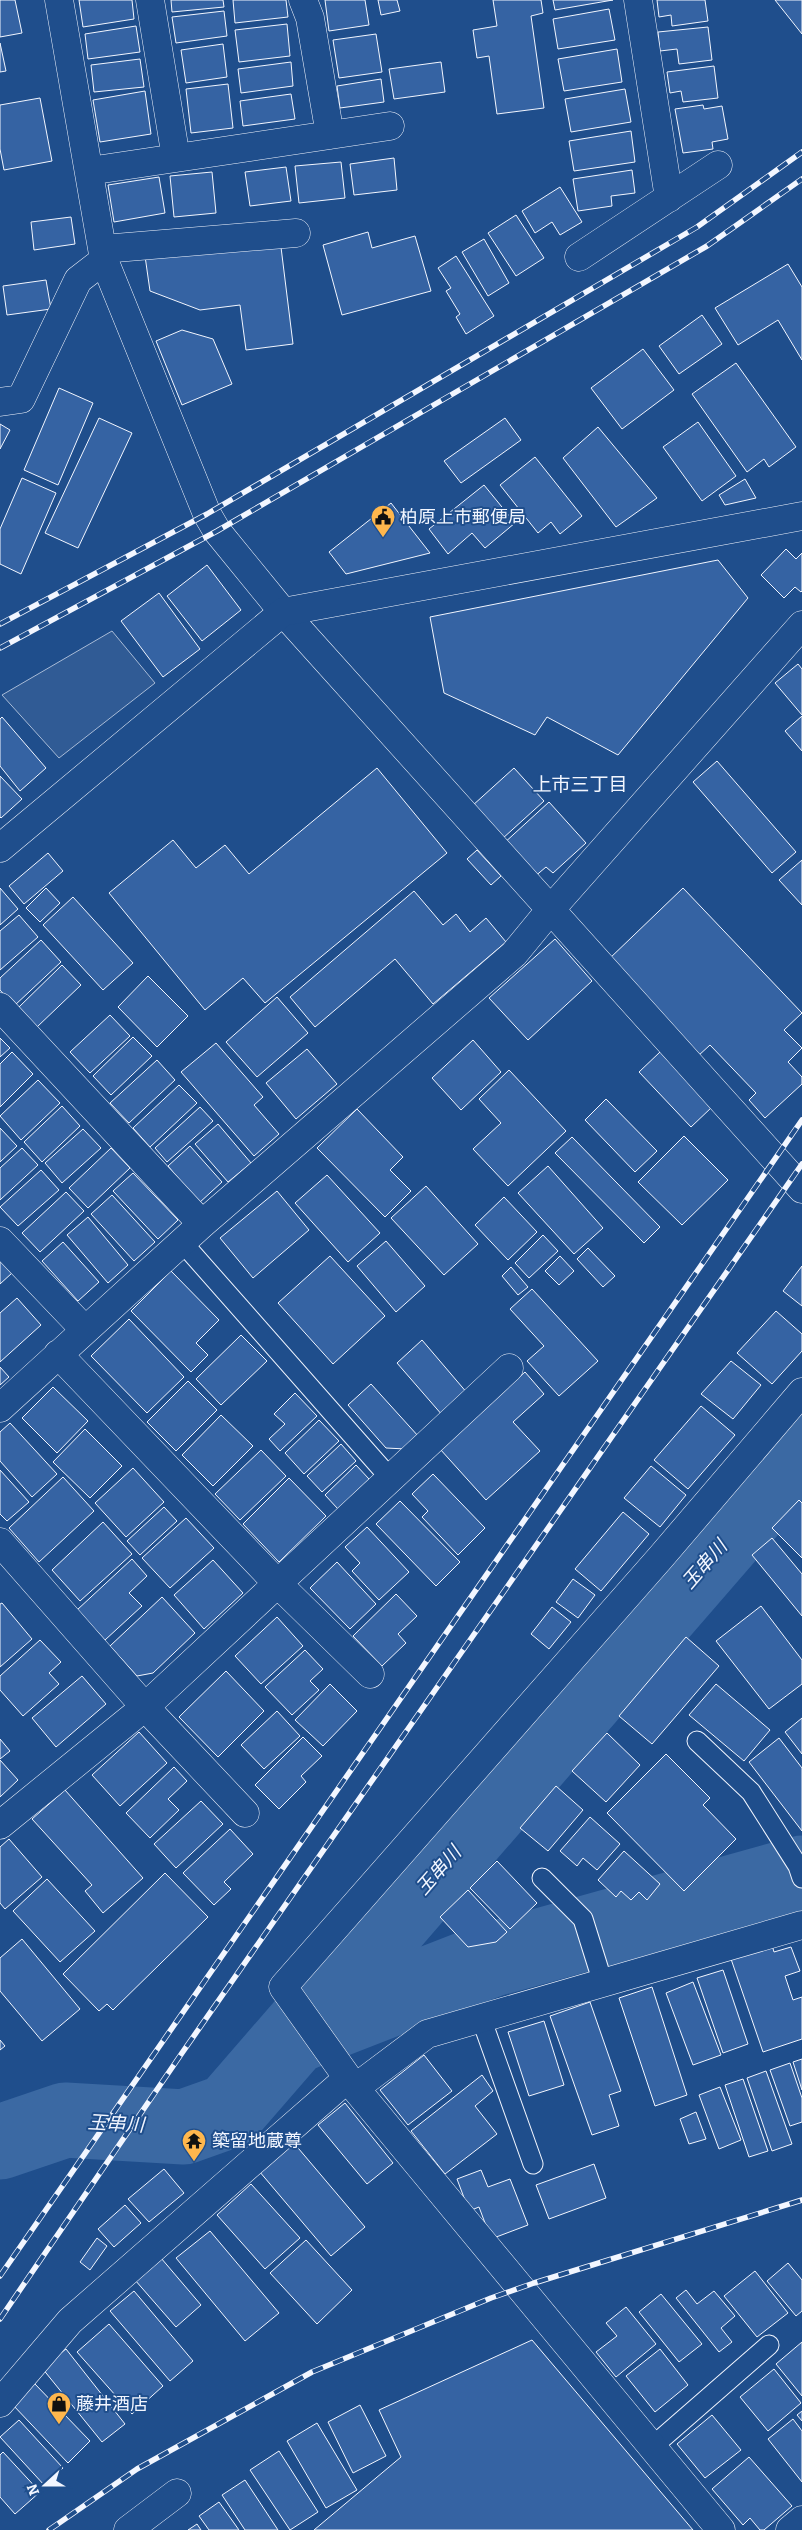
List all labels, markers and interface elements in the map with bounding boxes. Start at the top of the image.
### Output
public building icon: 柏原上市郵便局 [370,504,396,538]
place label: 柏原上市郵便局 [400,506,526,528]
district label: 上市三丁目 [532,773,628,796]
water label: 玉串川 [677,1534,733,1593]
water label: 玉串川 [411,1840,467,1899]
water label: 玉串川 [87,2111,147,2137]
temple icon: 築留地蔵尊 [181,2128,207,2162]
place label: 築留地蔵尊 [212,2130,302,2152]
shop icon: 藤井酒店 [46,2391,72,2425]
place label: 藤井酒店 [76,2393,148,2415]
north arrow [20,2460,70,2510]
text: N [23,2481,43,2498]

